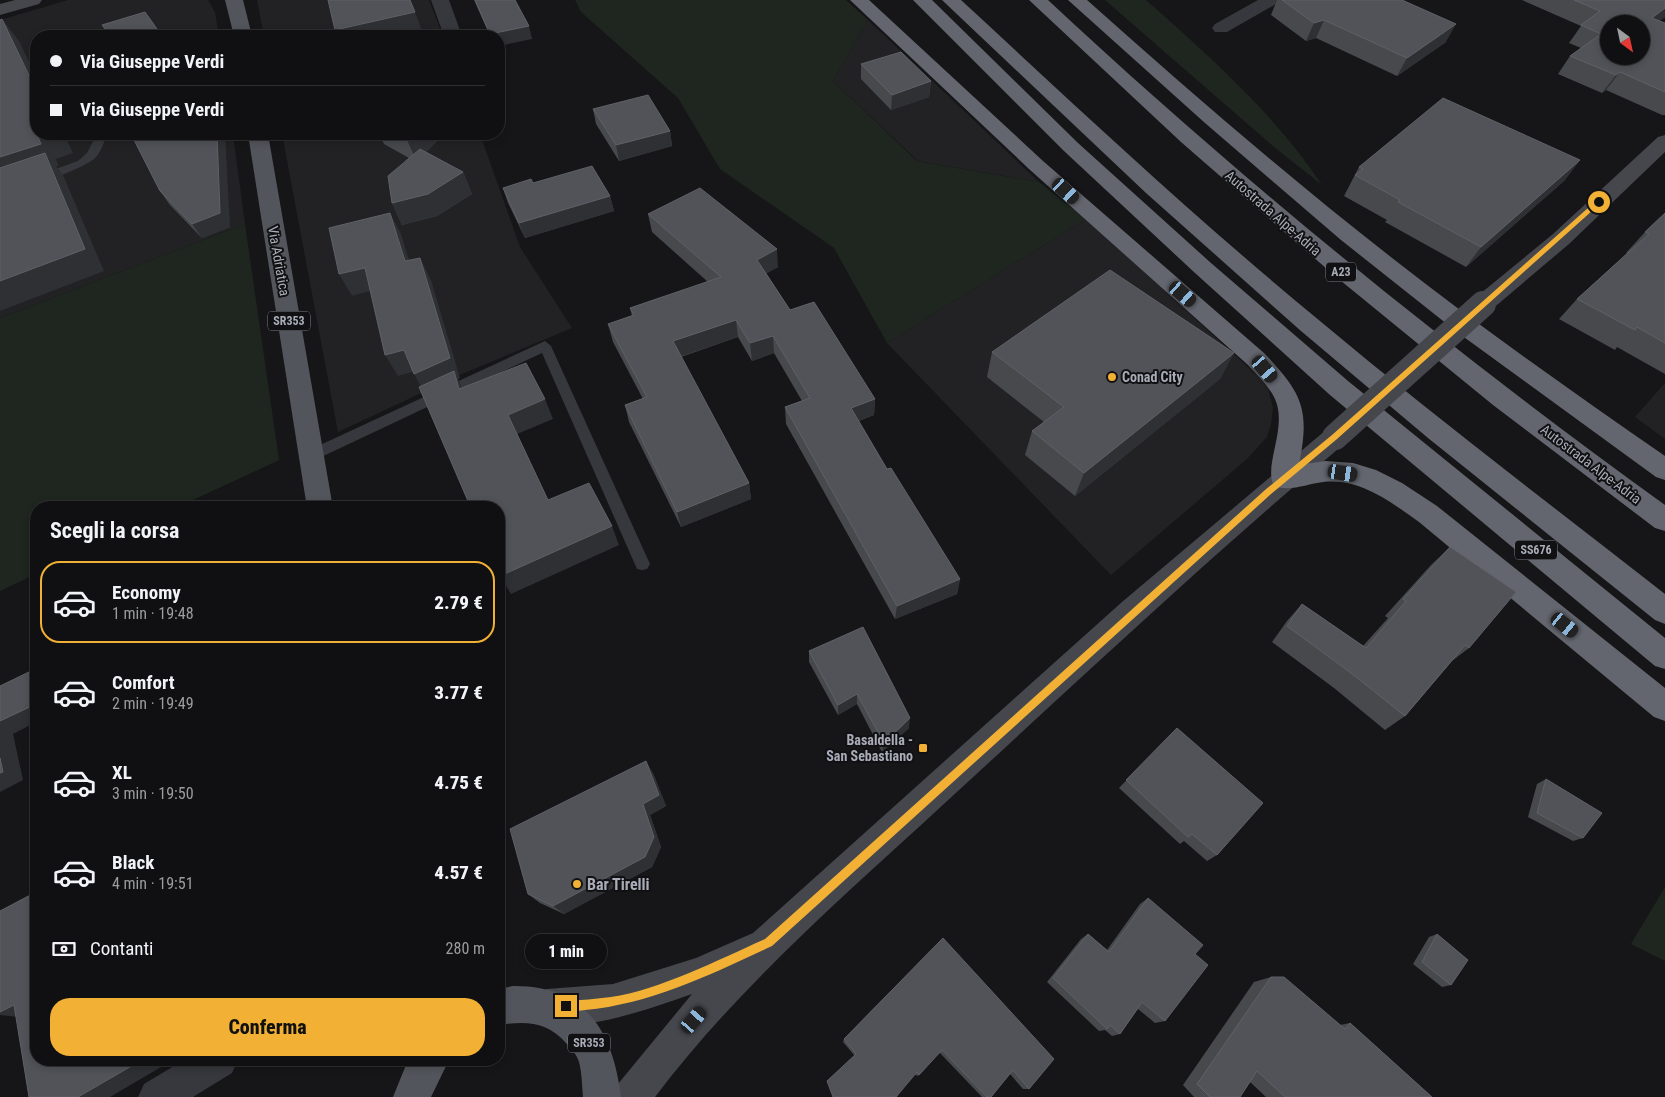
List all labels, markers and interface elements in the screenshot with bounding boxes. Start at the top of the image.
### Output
north arrow [1600,15,1650,65]
map controls [1600,15,1650,65]
text: Via Giuseppe Verdi [80,50,224,73]
text: Via Giuseppe Verdi [80,98,224,121]
street label: Autostrada Alpe-Adria [1222,167,1324,259]
car [1049,175,1082,207]
route start [1588,191,1610,213]
street label: Via Adriatica [265,225,293,297]
road number: A23 [1326,262,1356,282]
car [1166,278,1199,310]
road number: SR353 [268,312,310,331]
car [1249,353,1280,385]
place label: Conad City [1122,369,1183,385]
marker: Conad City [1106,371,1118,383]
street label: Autostrada Alpe-Adria [1538,421,1644,507]
car [1327,463,1358,483]
text: Scegli la corsa [50,518,179,543]
road number: SS676 [1515,540,1557,560]
icon: car [52,580,97,625]
text: Economy [112,581,181,604]
text: 2.79 € [434,591,483,614]
text: 1 min · 19:48 [112,604,194,623]
car [1548,610,1581,640]
icon: car [52,670,97,715]
text: Comfort [112,671,175,694]
text: 3.77 € [434,681,483,704]
text: 2 min · 19:49 [112,694,194,713]
place label: Basaldella - San Sebastiano [826,732,913,764]
marker: Basaldella - San Sebastiano [917,742,929,754]
icon: car [52,760,97,805]
text: XL [112,761,132,784]
text: 4.75 € [434,771,483,794]
text: 3 min · 19:50 [112,784,194,803]
icon: car [52,850,97,895]
text: Black [112,851,154,874]
text: 4.57 € [434,861,483,884]
text: 4 min · 19:51 [112,874,194,893]
place label: Bar Tirelli [587,875,650,894]
marker: Bar Tirelli [571,878,583,890]
callout: 1 min [525,934,607,968]
icon: cash [50,935,78,963]
text: Contanti [90,937,153,960]
text: 280 m [446,939,485,958]
text: 1 min [548,942,584,961]
route end [555,995,577,1017]
button: Conferma [50,998,485,1056]
car [678,1004,709,1036]
road number: SR353 [568,1034,610,1052]

